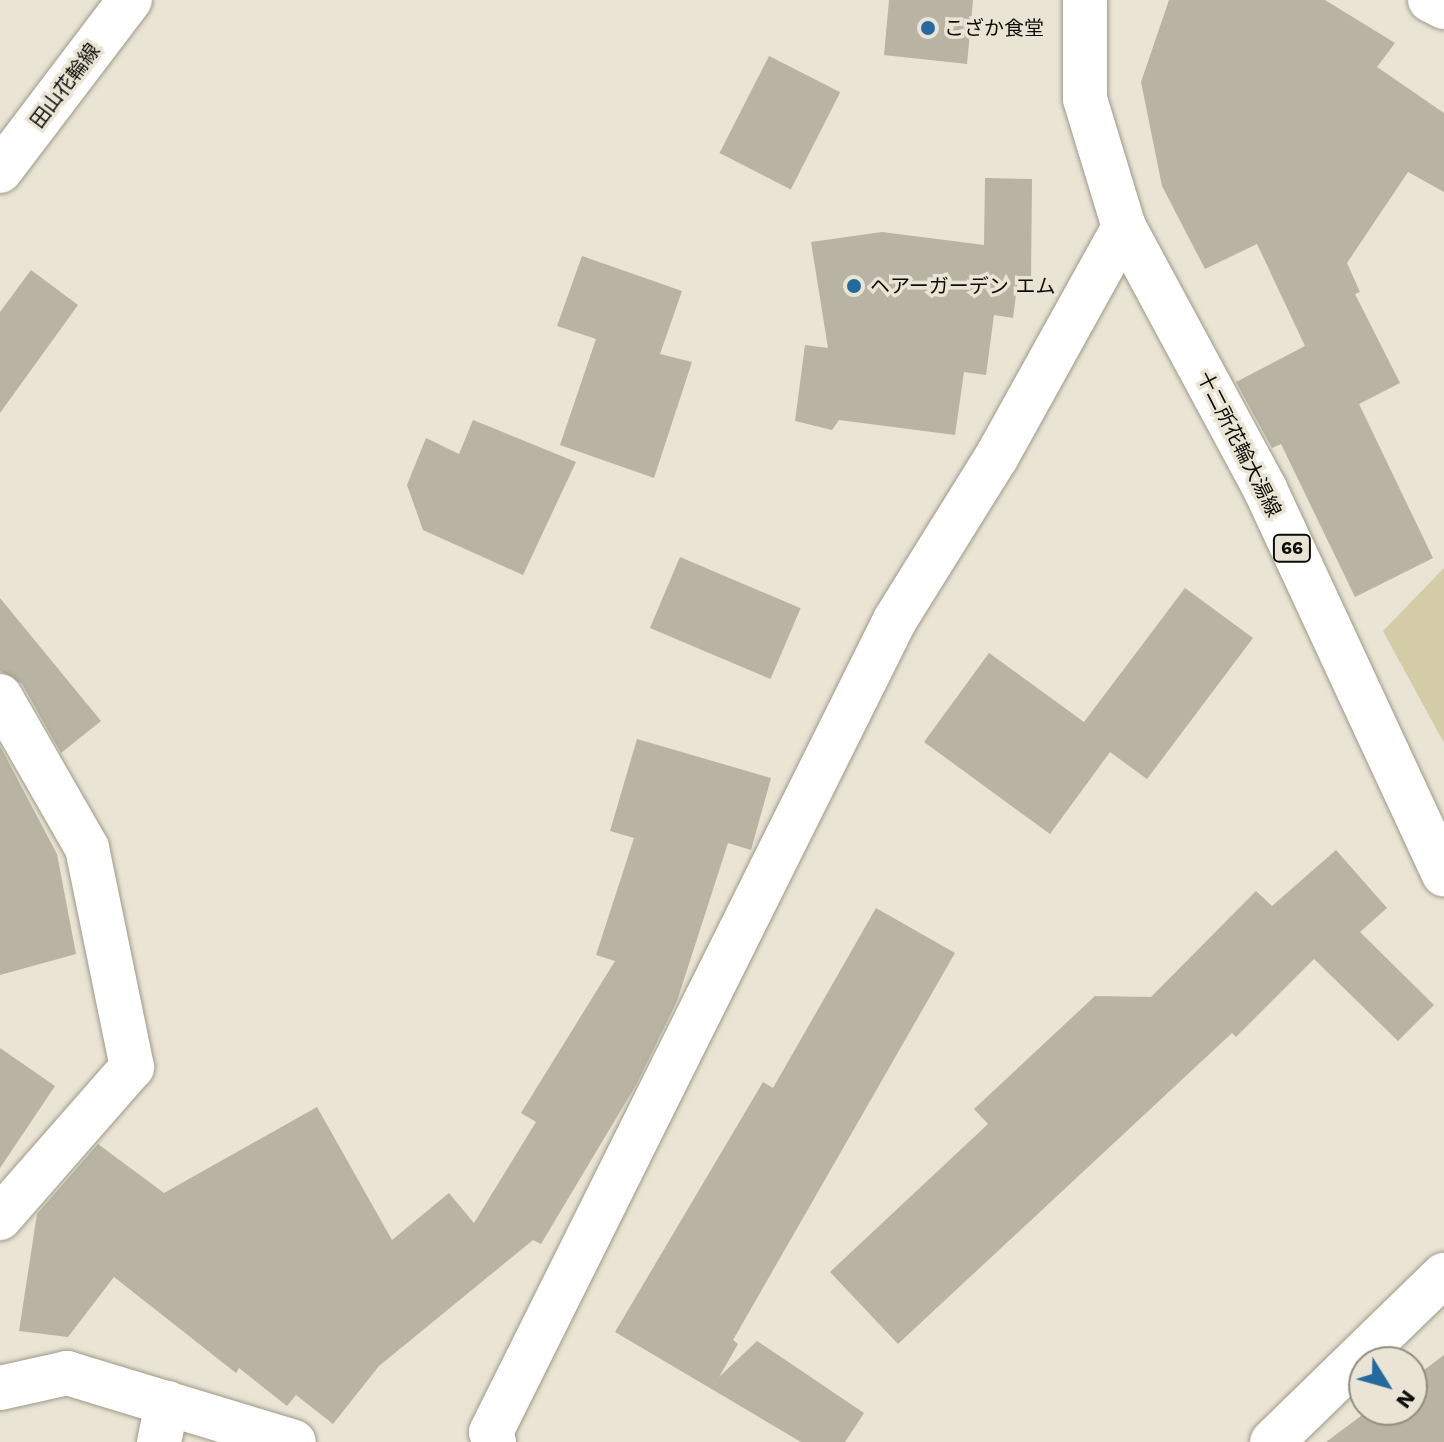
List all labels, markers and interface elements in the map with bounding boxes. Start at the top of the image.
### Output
place label: こざか食堂 [944,16,1044,40]
marker: こざか食堂 [919,19,937,37]
street label: 田山花輪線 [25,39,105,133]
place label: ヘアーガーデン エム [870,274,1056,298]
marker: ヘアーガーデン エム [845,277,863,295]
street label: 十二所花輪大湯線 [1192,367,1286,521]
road number: 66 [1272,534,1312,562]
north arrow [1348,1346,1428,1426]
text: N [1391,1386,1421,1414]

